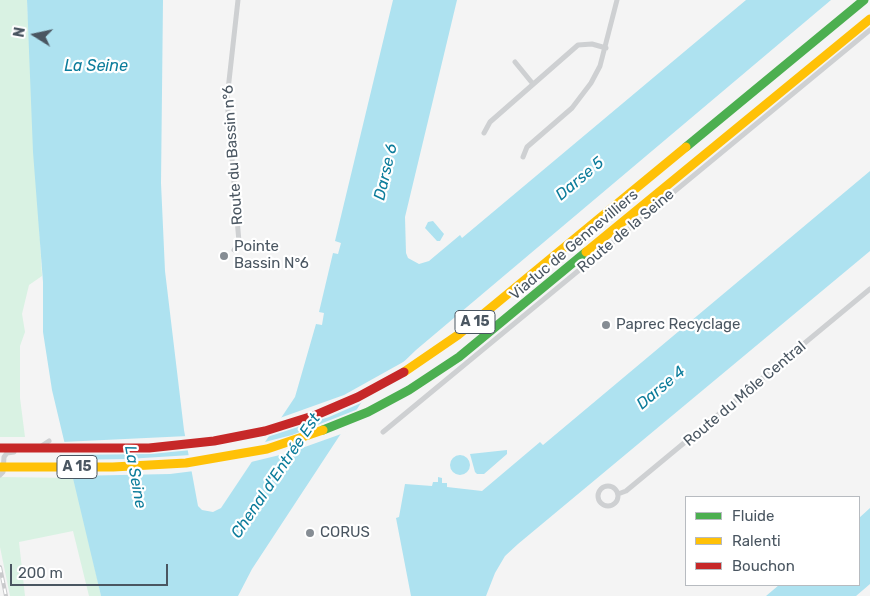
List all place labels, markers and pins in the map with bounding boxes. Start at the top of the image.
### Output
place label: Pointe Bassin N°6 [234,238,309,273]
marker: Pointe Bassin N°6 [218,250,230,262]
place label: Paprec Recyclage [616,316,740,334]
marker: Paprec Recyclage [600,319,612,331]
place label: CORUS [320,524,370,542]
marker: CORUS [304,527,316,539]

